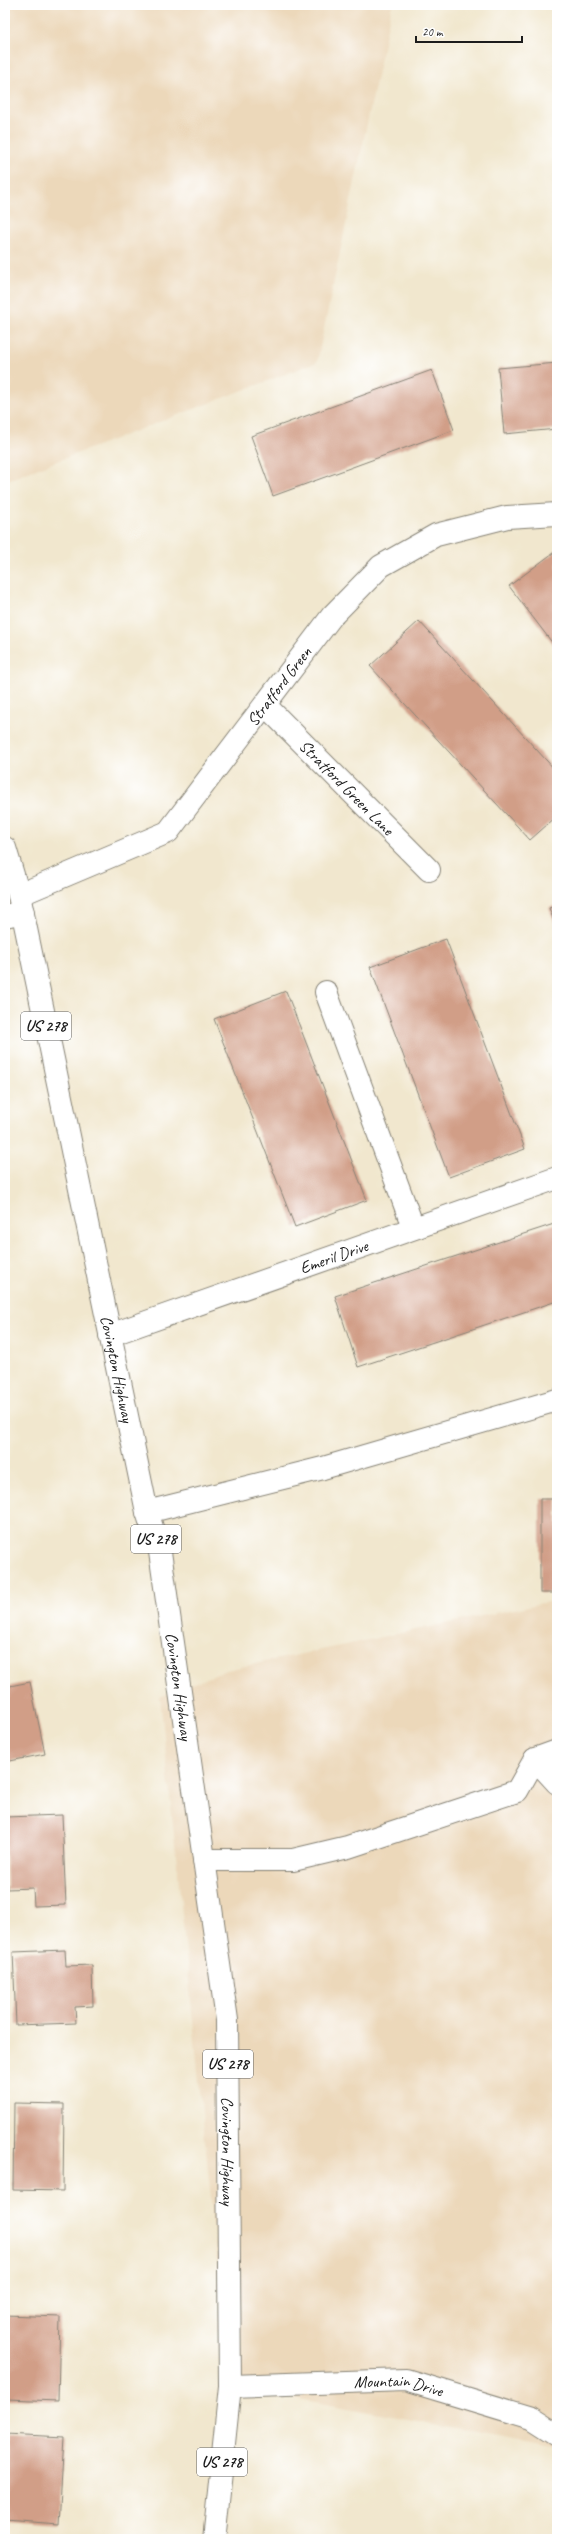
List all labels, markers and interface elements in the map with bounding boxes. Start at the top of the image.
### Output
scale bar [416,18,522,44]
text: 20 m [422,24,444,40]
street label: Stratford Green [242,642,316,730]
street label: Stratford Green Lane [295,735,400,840]
road number: US 278 [21,1012,71,1040]
street label: Emeril Drive [297,1234,372,1278]
street label: Covington Highway [96,1314,139,1425]
road number: US 278 [131,1525,181,1553]
street label: Covington Highway [161,1631,197,1743]
road number: US 278 [203,2050,253,2078]
street label: Covington Highway [217,2097,239,2206]
street label: Mountain Drive [353,2369,447,2401]
road number: US 278 [197,2448,247,2476]

